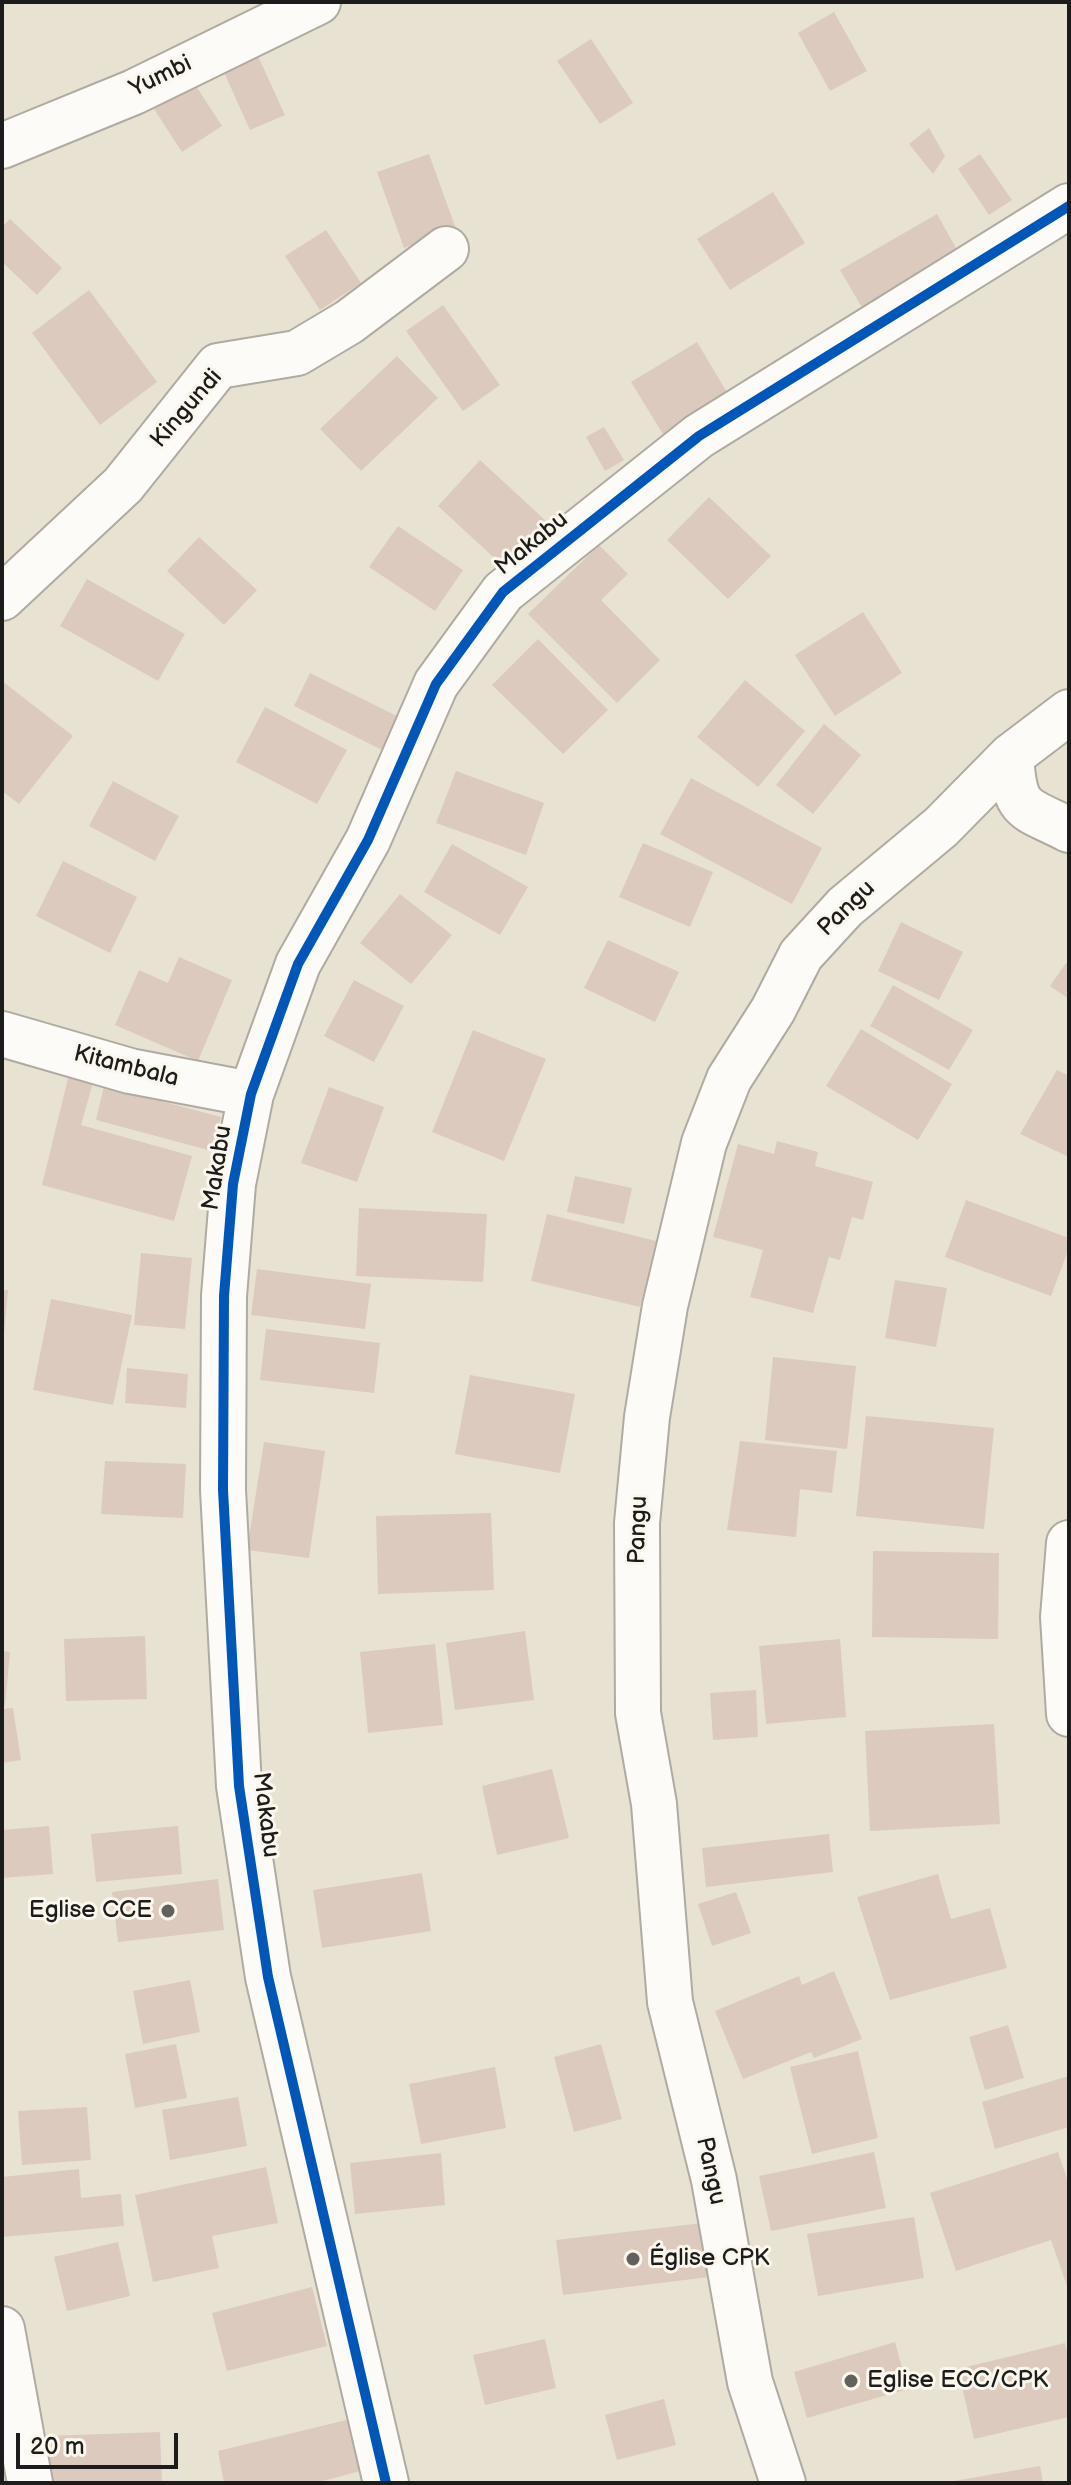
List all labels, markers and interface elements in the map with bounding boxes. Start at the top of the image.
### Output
street label: Yumbi [125,50,197,104]
street label: Kingundi [145,364,229,454]
street label: Makabu [490,506,574,582]
street label: Pangu [812,875,882,943]
street label: Kitambala [70,1040,182,1094]
street label: Makabu [197,1123,239,1213]
street label: Pangu [623,1495,655,1565]
street label: Makabu [245,1771,285,1859]
place label: Eglise CCE [29,1897,152,1925]
marker: Eglise CCE [159,1902,177,1920]
street label: Pangu [689,2135,731,2207]
place label: Église CPK [649,2245,769,2273]
marker: Église CPK [624,2250,642,2268]
place label: Eglise ECC/CPK [867,2367,1048,2395]
marker: Eglise ECC/CPK [842,2372,860,2390]
scale bar [20,2417,182,2467]
text: 20 m [30,2432,85,2461]

